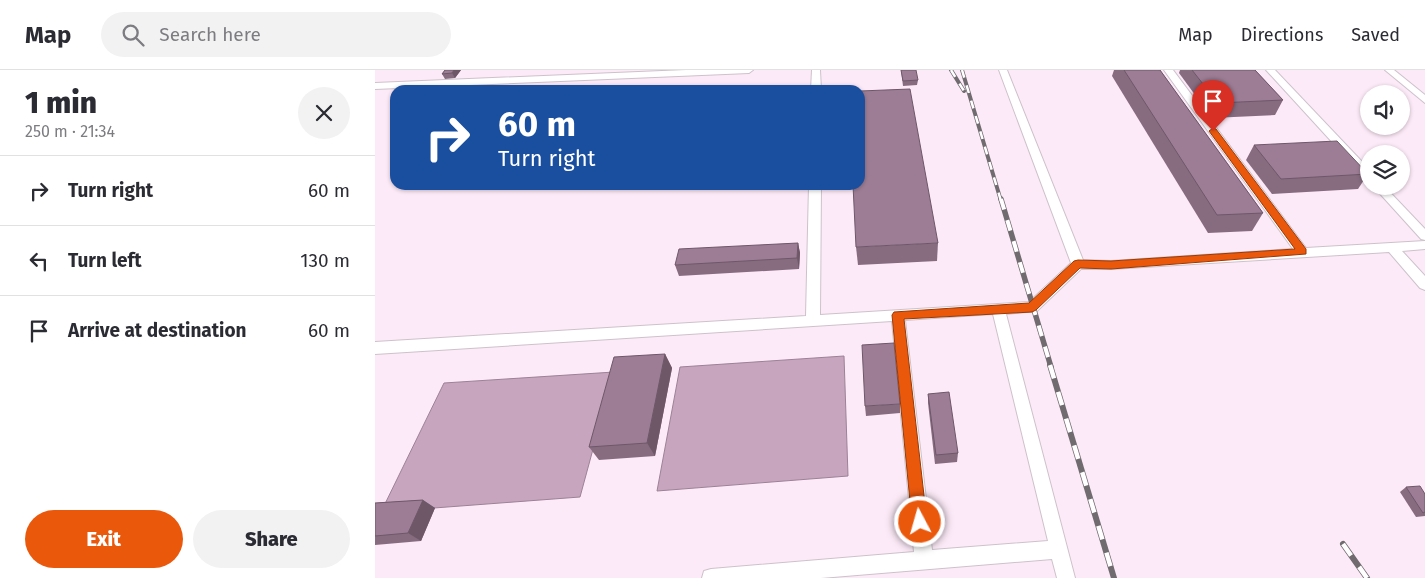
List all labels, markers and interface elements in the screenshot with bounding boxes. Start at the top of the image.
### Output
search box [101,12,451,57]
text: Map [25,21,71,49]
icon: search [119,21,147,49]
text: Search here [159,23,261,46]
text: Map [1178,24,1213,46]
text: Directions [1241,24,1323,46]
text: Saved [1351,24,1400,46]
pin [1192,80,1234,131]
text: 1 min [25,85,97,121]
map controls [1360,85,1410,195]
button: sound [1360,85,1410,135]
button: close [298,87,350,139]
icon: arrive [1199,87,1227,115]
text: 60 m [498,103,576,145]
icon: right [415,105,480,170]
text: 250 m · 21:34 [25,122,115,141]
text: Turn right [498,145,595,172]
button: layers [1360,145,1410,195]
icon: right [25,177,53,205]
text: Turn right [68,179,153,202]
text: 60 m [308,179,350,202]
icon: left [25,247,53,275]
text: Turn left [68,249,142,272]
text: 130 m [300,249,350,272]
icon: arrive [25,317,53,345]
text: Arrive at destination [68,319,247,342]
text: 60 m [308,319,350,342]
position arrow [893,495,945,547]
button: Exit [25,510,183,568]
button: Share [193,510,350,568]

